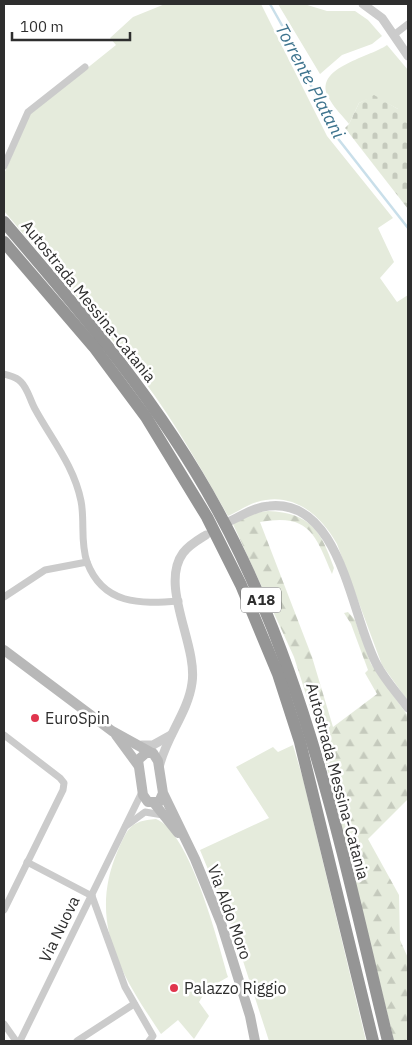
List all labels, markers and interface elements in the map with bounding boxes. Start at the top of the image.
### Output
scale bar [12,10,130,42]
text: 100 m [20,17,64,36]
water label: Torrente Platani [270,19,351,143]
street label: Autostrada Messina-Catania [17,216,161,386]
road number: A18 [241,588,281,612]
street label: Autostrada Messina-Catania [302,680,374,882]
place label: EuroSpin [45,708,110,728]
marker: EuroSpin [29,712,41,724]
street label: Via Aldo Moro [204,862,256,962]
street label: Via Nuova [34,892,84,966]
place label: Palazzo Riggio [184,978,287,998]
marker: Palazzo Riggio [168,982,180,994]

